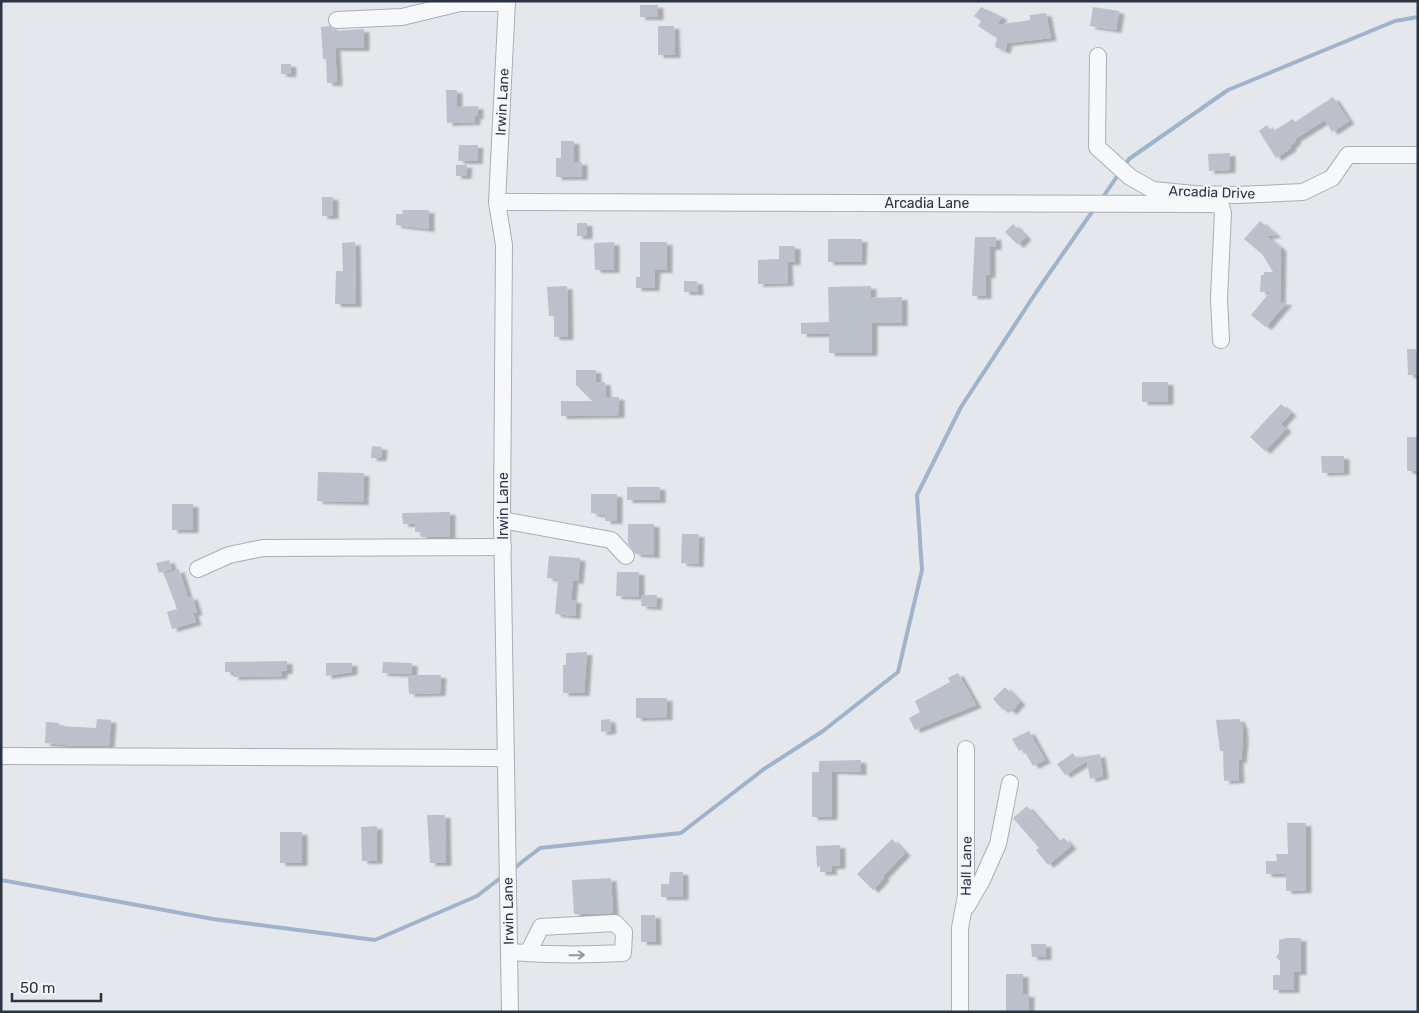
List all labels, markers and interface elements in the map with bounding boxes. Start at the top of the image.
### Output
street label: Irwin Lane [492,68,513,136]
street label: Arcadia Drive [1168,182,1256,203]
street label: Arcadia Lane [885,195,970,212]
street label: Irwin Lane [495,472,512,540]
street label: Hall Lane [957,836,976,896]
street label: Irwin Lane [499,877,518,945]
one-way arrow [568,950,584,960]
scale bar [12,970,101,1002]
text: 50 m [20,979,55,997]

